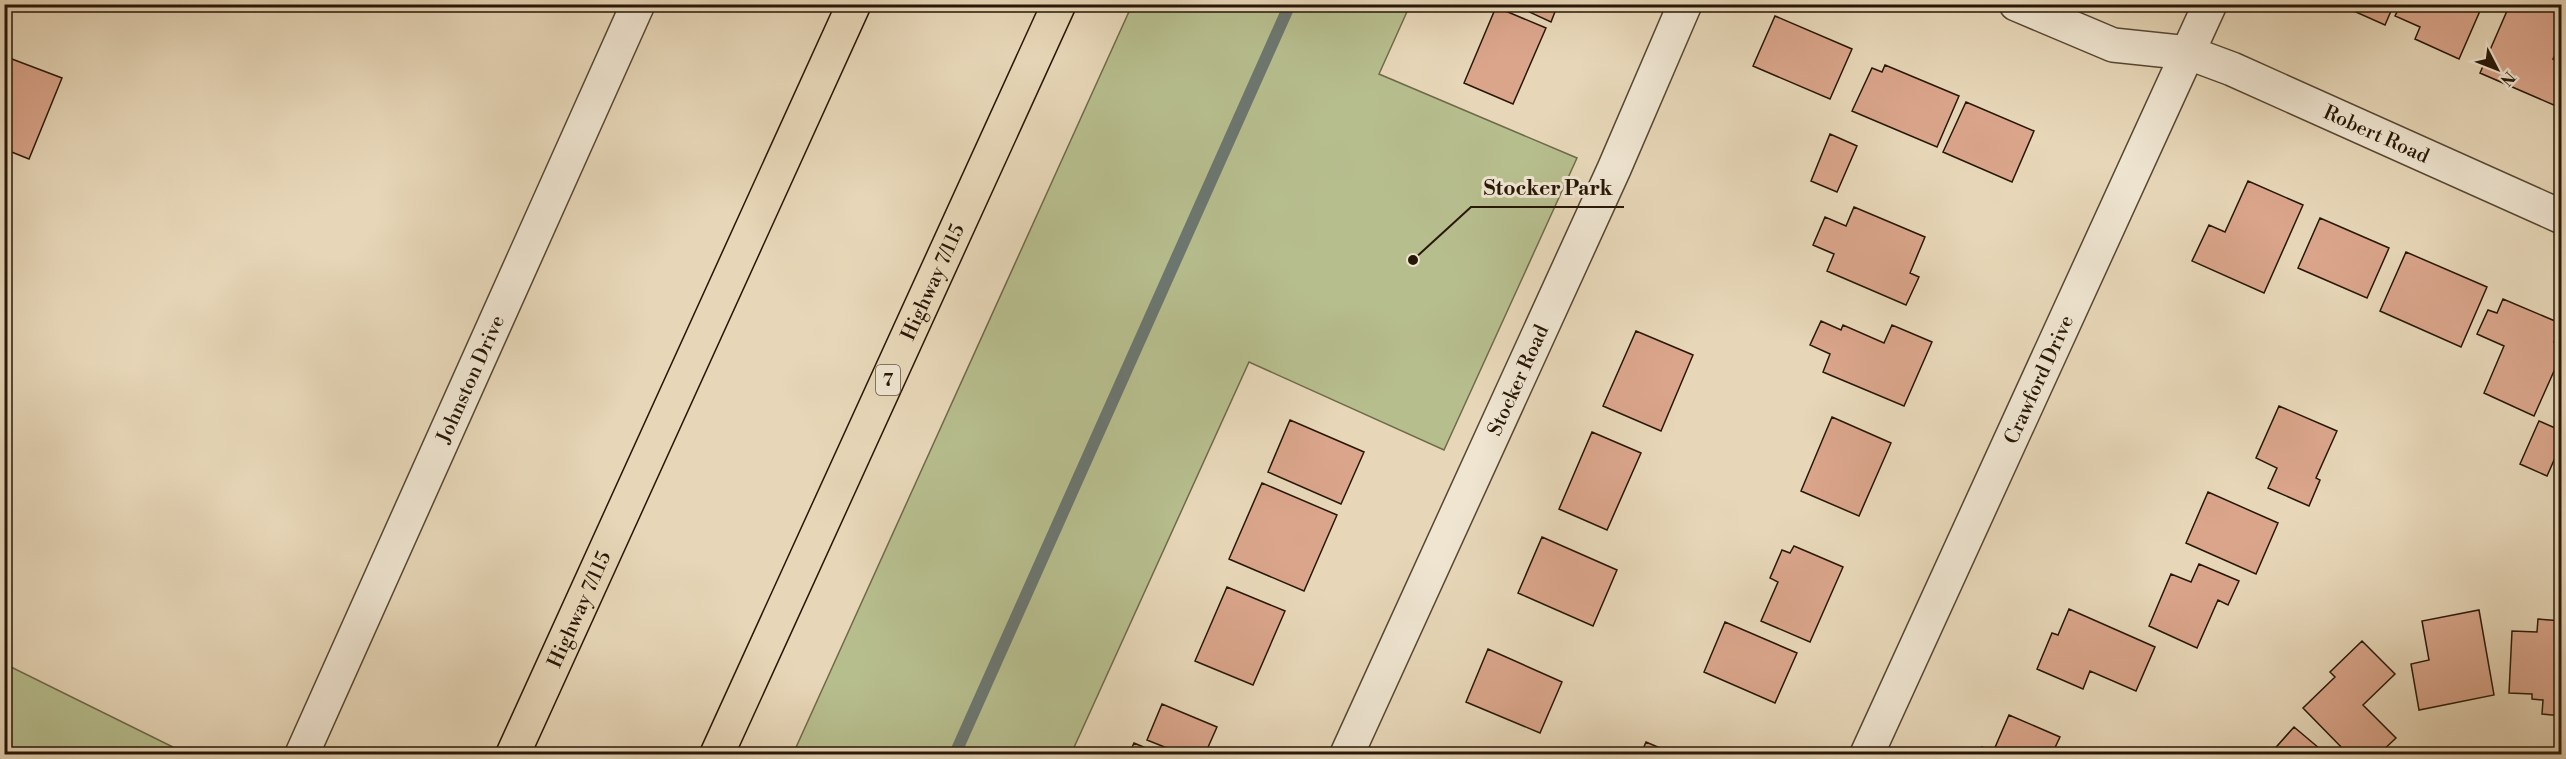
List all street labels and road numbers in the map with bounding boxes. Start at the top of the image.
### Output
street label: Robert Road [2319,101,2433,170]
street label: Highway 7/115 [896,220,971,345]
street label: Crawford Drive [1999,311,2080,448]
street label: Johnston Drive [431,312,511,448]
street label: Stocker Road [1483,321,1555,440]
road number: 7 [876,365,900,395]
street label: Highway 7/115 [543,548,618,672]

